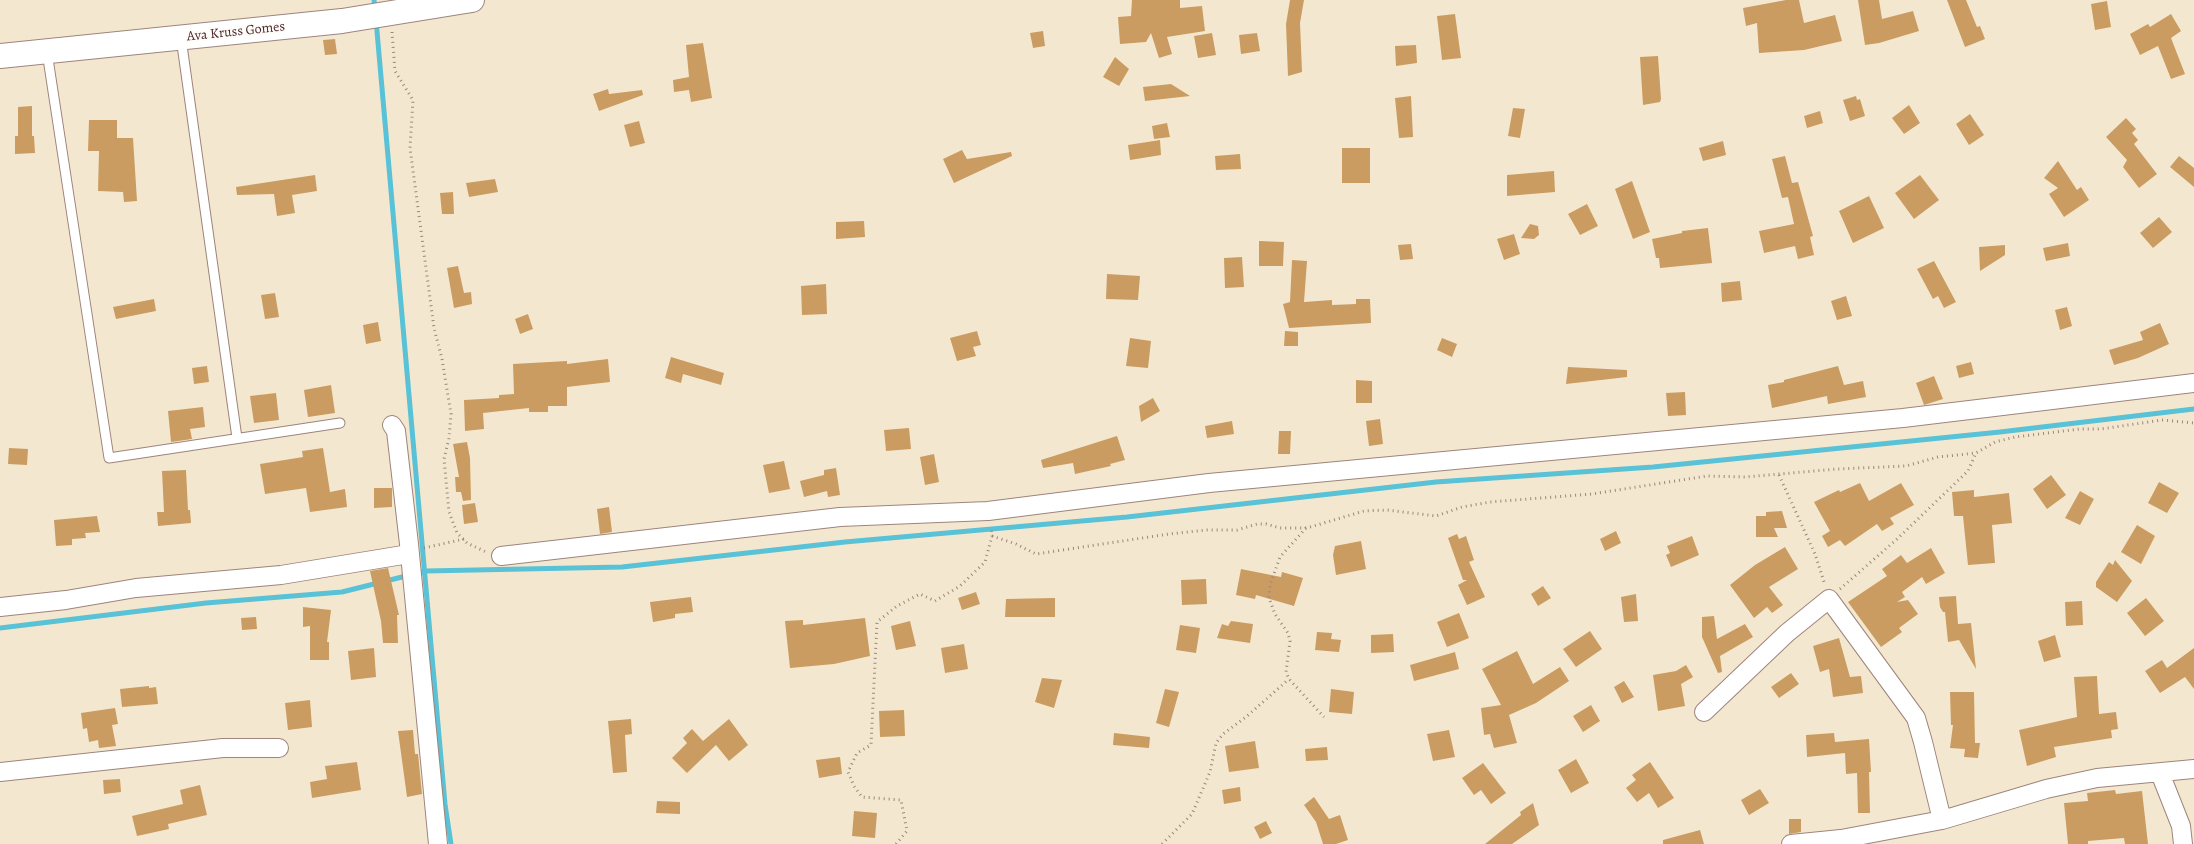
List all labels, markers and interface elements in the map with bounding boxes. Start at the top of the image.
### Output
street label: Ava Kruss Gomes [186,18,286,46]

